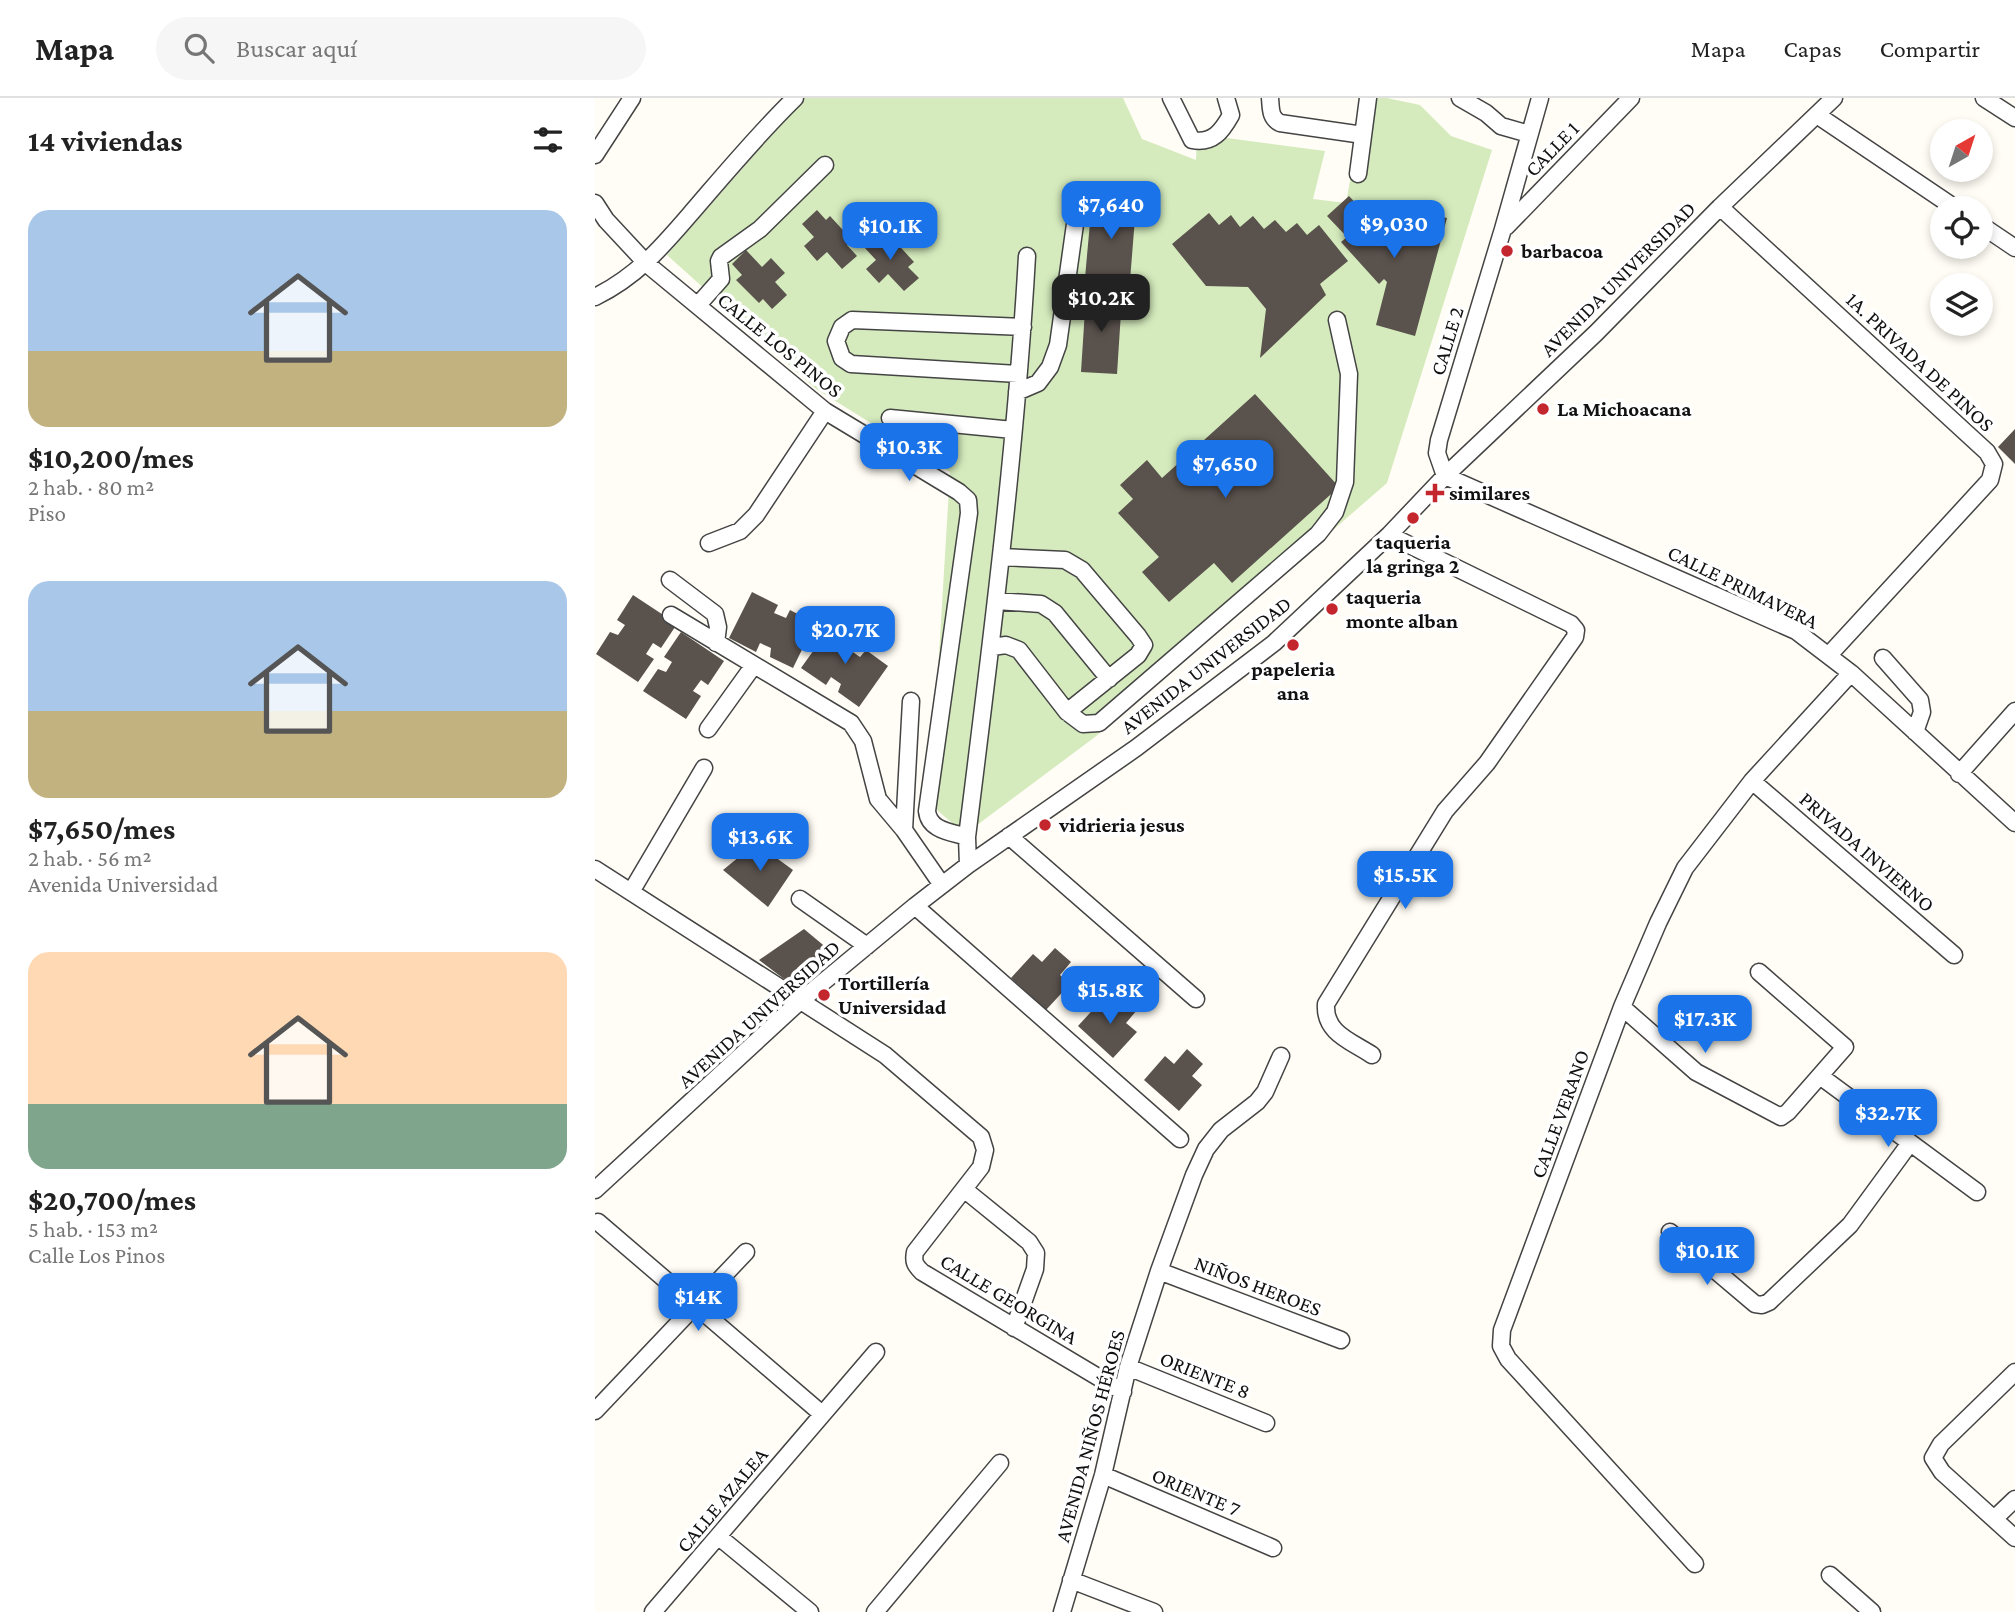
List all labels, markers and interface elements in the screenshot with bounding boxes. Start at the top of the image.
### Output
search box [156,17,646,80]
icon: search [180,29,218,67]
text: Mapa [35,30,114,67]
text: Buscar aquí [236,34,357,63]
text: Mapa [1691,35,1746,62]
text: Capas [1784,35,1842,62]
text: Compartir [1880,35,1980,62]
street label: CALLE 1 [1520,116,1584,182]
north arrow [1930,119,1993,182]
map controls [1930,119,1993,336]
icon: filters [529,121,567,159]
text: 14 viviendas [28,124,183,157]
pin: $7,640 [1054,181,1168,241]
text: $7,640 [1078,191,1144,217]
street label: AVENIDA UNIVERSIDAD [1535,196,1701,362]
button: locate [1930,196,1993,259]
pin: $9,030 [1337,200,1451,260]
pin: $10.1K [833,202,947,262]
text: $9,030 [1360,210,1428,236]
text: $10.1K [858,212,922,238]
place label: barbacoa [1520,239,1604,263]
marker: barbacoa [1499,243,1515,259]
icon: home [235,255,361,381]
button: layers [1930,273,1993,336]
pin: $10.2K [1044,274,1158,334]
text: $10.2K [1068,284,1134,310]
street label: CALLE LOS PINOS [713,287,847,403]
street label: 1A. PRIVADA DE PINOS [1841,287,1999,437]
street label: CALLE 2 [1425,304,1469,378]
place label: La Michoacana [1557,397,1692,421]
marker: La Michoacana [1535,401,1551,417]
pin: $10.3K [852,424,966,483]
text: $10.3K [876,433,942,459]
pin: $7,650 [1168,440,1282,500]
text: $10,200/mes [28,441,194,474]
text: $7,650 [1192,450,1258,476]
text: 2 hab. · 80 m² [28,474,154,500]
place label: similares [1449,481,1530,505]
marker: similares [1427,485,1443,501]
text: Piso [28,500,66,526]
marker: taqueria la gringa 2 [1405,510,1421,526]
place label: taqueria la gringa 2 [1366,530,1460,578]
street label: CALLE PRIMAVERA [1664,540,1822,634]
place label: taqueria monte alban [1346,585,1458,633]
street label: AVENIDA UNIVERSIDAD [1116,591,1296,739]
marker: taqueria monte alban [1324,601,1340,617]
pin: $20.7K [788,606,902,666]
text: $20.7K [811,616,879,642]
icon: home [235,626,361,752]
marker: papeleria ana [1285,637,1301,653]
place label: papeleria ana [1251,657,1336,705]
street label: PRIVADA INVIERNO [1795,787,1939,917]
text: $7,650/mes [28,812,175,845]
place label: vidrieria jesus [1058,813,1185,837]
pin: $13.6K [703,814,817,873]
marker: vidrieria jesus [1037,817,1053,833]
text: $13.6K [728,823,792,849]
text: 2 hab. · 56 m² [28,845,151,871]
pin: $15.5K [1348,852,1462,911]
text: $15.5K [1373,861,1437,887]
text: Avenida Universidad [28,871,218,897]
street label: AVENIDA UNIVERSIDAD [673,935,845,1093]
pin: $15.8K [1053,967,1167,1026]
place label: Tortillería Universidad [838,971,947,1019]
text: $15.8K [1077,976,1143,1002]
marker: Tortillería Universidad [816,987,832,1003]
pin: $17.3K [1648,996,1762,1055]
icon: home [235,997,361,1123]
text: $17.3K [1674,1005,1736,1031]
street label: CALLE VERANO [1526,1047,1594,1181]
pin: $32.7K [1831,1090,1945,1149]
text: $32.7K [1855,1099,1921,1125]
text: $20,700/mes [28,1183,196,1216]
text: 5 hab. · 153 m² [28,1216,158,1242]
pin: $10.1K [1650,1228,1764,1287]
text: $10.1K [1675,1237,1739,1263]
text: Calle Los Pinos [28,1242,165,1268]
street label: CALLE GEORGINA [936,1249,1082,1349]
street label: NIÑOS HEROES [1191,1251,1325,1321]
pin: $14K [657,1274,739,1333]
text: $14K [674,1283,722,1309]
street label: AVENIDA NIÑOS HÉROES [1050,1327,1130,1545]
street label: ORIENTE 8 [1156,1346,1254,1404]
street label: CALLE AZALEA [671,1443,773,1557]
street label: ORIENTE 7 [1148,1463,1244,1521]

